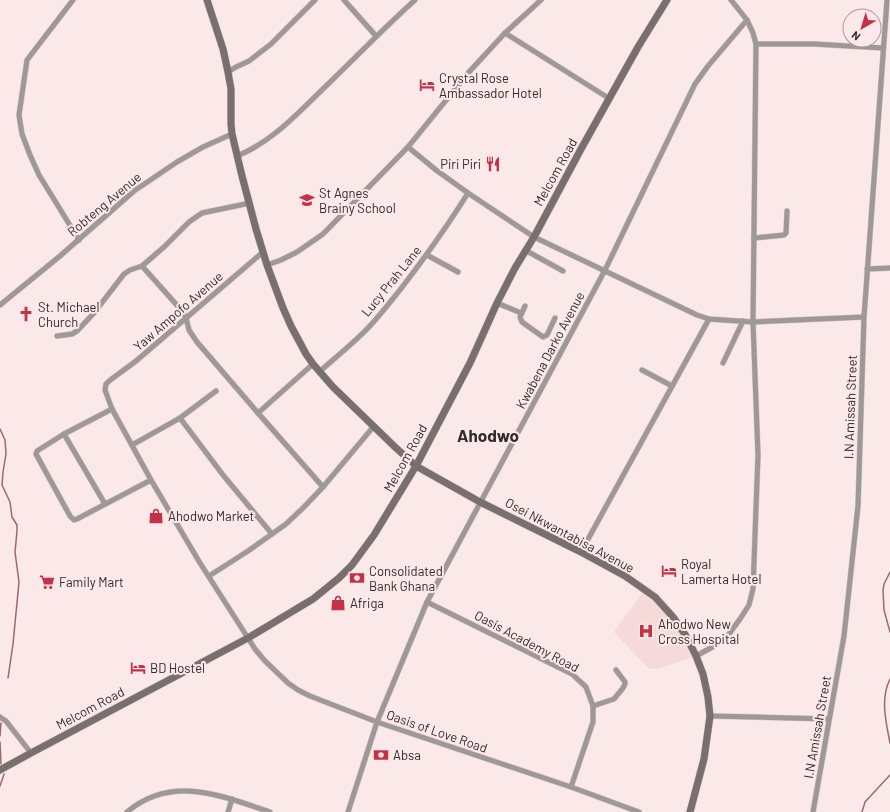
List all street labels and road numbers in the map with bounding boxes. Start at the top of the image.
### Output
street label: Melcom Road [530,135,580,209]
street label: Robteng Avenue [64,168,144,240]
street label: Lucy Prah Lane [358,242,424,320]
street label: Yaw Ampofo Avenue [130,268,226,354]
street label: Kwabena Darko Avenue [512,289,588,411]
street label: I.N Amissah Street [840,355,860,459]
street label: Melcom Road [380,421,430,495]
street label: Osei Nkwantabisa Avenue [503,494,637,576]
street label: Oasis Academy Road [472,607,582,675]
street label: I.N Amissah Street [800,674,834,780]
street label: Melcom Road [53,683,127,733]
street label: Oasis of Love Road [384,706,490,756]

